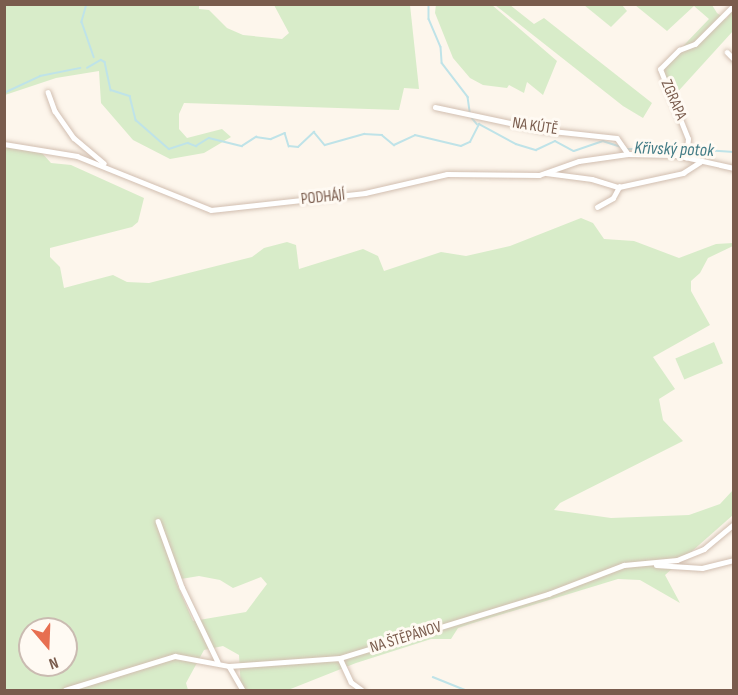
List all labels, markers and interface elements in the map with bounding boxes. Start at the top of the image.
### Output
street label: ZGRAPA [656,77,690,123]
street label: NA KÚTĚ [511,114,559,140]
water label: Křivský potok [634,138,714,162]
street label: PODHÁJÍ [300,186,346,210]
north arrow [18,617,78,677]
street label: NA ŠTĚPÁNOV [368,618,444,658]
text: N [46,652,61,673]

